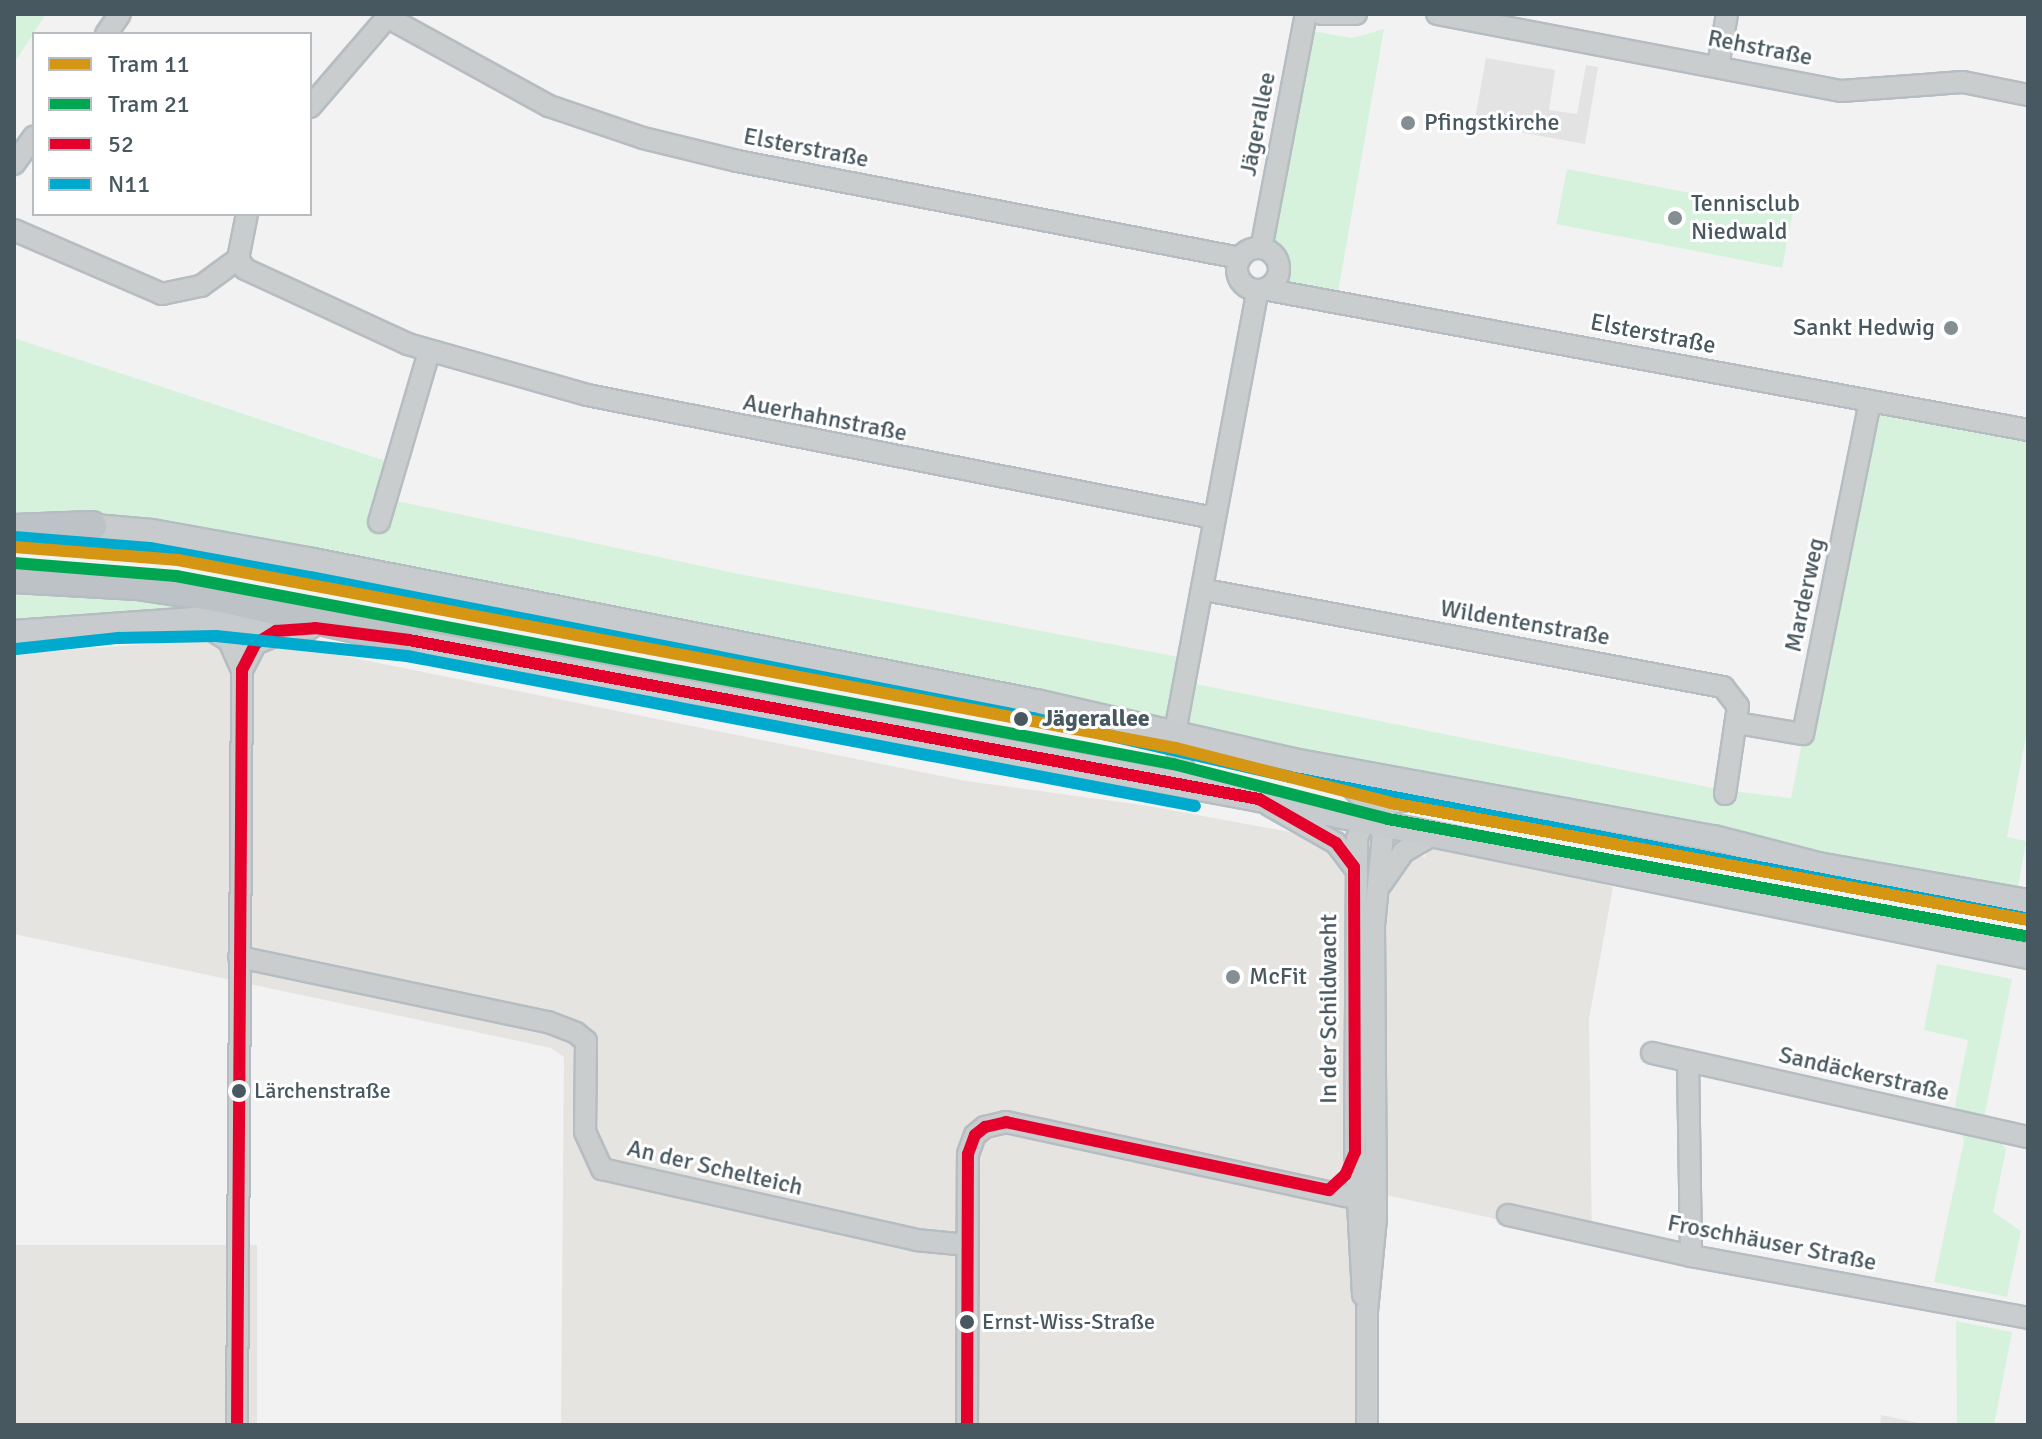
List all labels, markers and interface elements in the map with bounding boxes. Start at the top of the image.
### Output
street label: Rehstraße [1705,24,1815,72]
legend [32,32,312,216]
text: Tram 11 [108,49,190,79]
street label: Jägerallee [1234,70,1282,178]
text: Tram 21 [108,89,190,119]
place label: Pfingstkirche [1424,109,1560,137]
marker: Pfingstkirche [1399,114,1417,132]
street label: Elsterstraße [741,122,871,174]
text: 52 [108,129,134,159]
text: N11 [108,169,150,199]
place label: Tennisclub Niedwald [1691,190,1800,246]
marker: Tennisclub Niedwald [1666,209,1684,227]
street label: Elsterstraße [1588,308,1718,360]
place label: Sankt Hedwig [1793,314,1935,342]
marker: Sankt Hedwig [1942,319,1960,337]
street label: Auerhahnstraße [741,388,909,448]
street label: Marderweg [1779,535,1831,655]
street label: Wildentenstraße [1438,594,1612,652]
marker: Jägerallee [1007,705,1035,733]
place label: Jägerallee [1042,705,1150,733]
street label: In der Schildwacht [1315,914,1343,1104]
place label: McFit [1249,963,1307,991]
marker: McFit [1224,968,1242,986]
street label: Sandäckerstraße [1776,1040,1952,1108]
place label: Lärchenstraße [254,1078,391,1104]
marker: Lärchenstraße [231,1083,247,1099]
street label: An der Schelteich [624,1134,806,1202]
street label: Froschhäuser Straße [1665,1209,1879,1277]
place label: Ernst-Wiss-Straße [982,1309,1155,1335]
marker: Ernst-Wiss-Straße [959,1314,975,1330]

